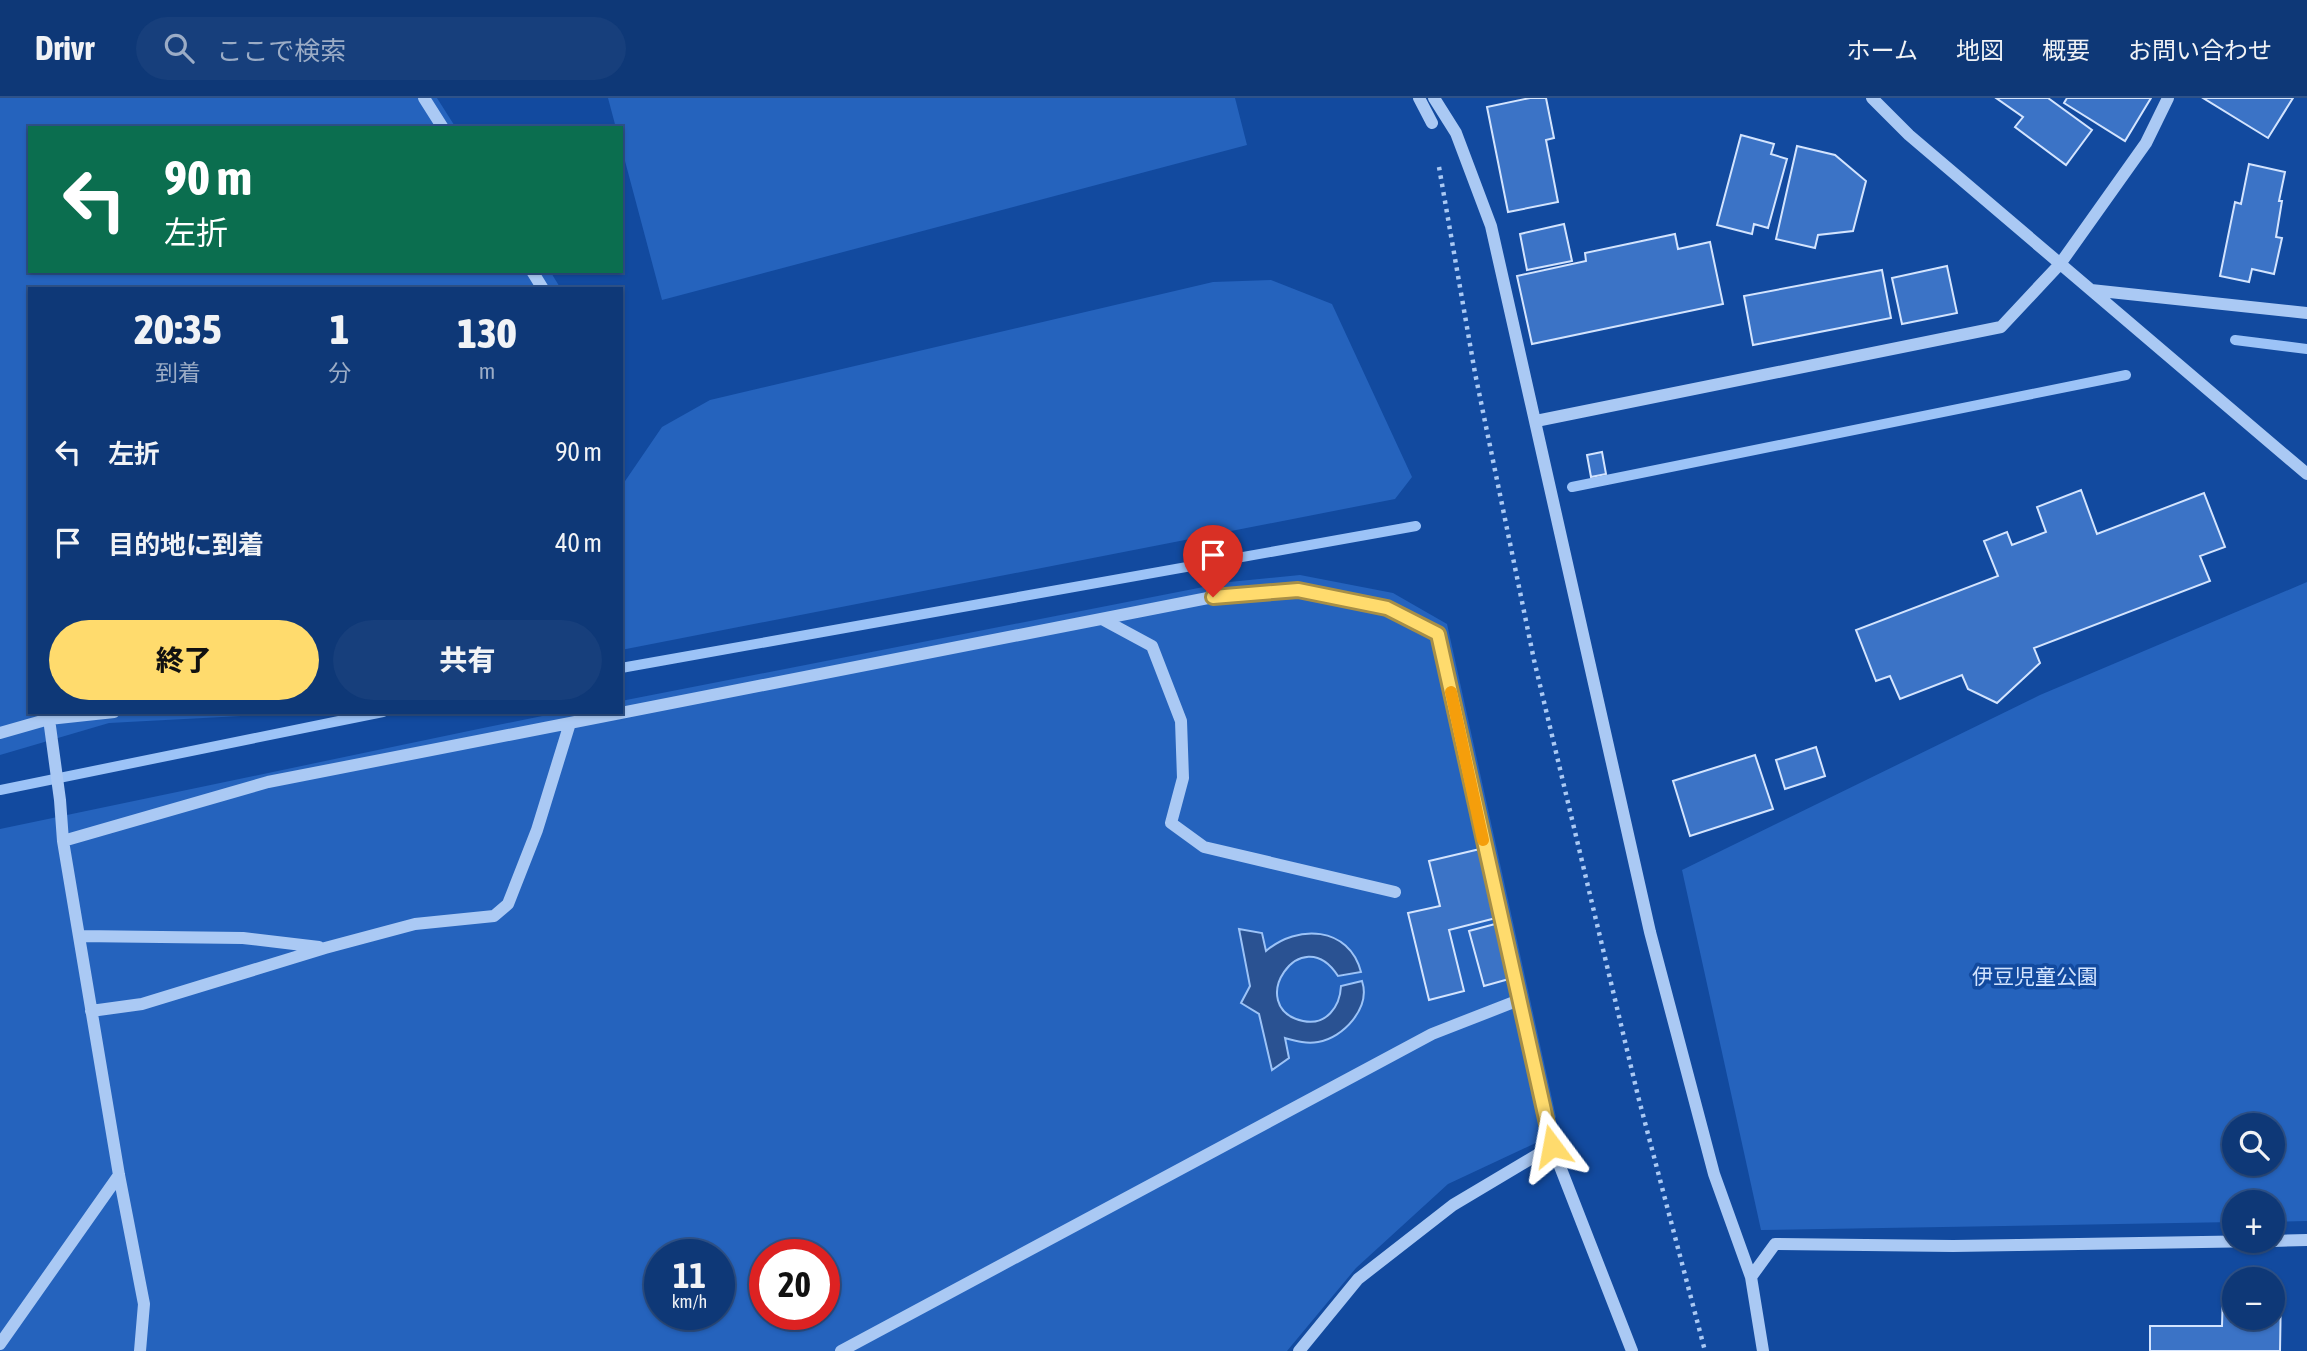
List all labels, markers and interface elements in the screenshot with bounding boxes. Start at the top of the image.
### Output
search box [136,17,626,80]
text: Drivr [35,29,94,67]
icon: search [160,29,198,67]
text: ここで検索 [216,36,346,66]
text: ホーム [1847,37,1918,64]
text: 地図 [1956,37,2004,64]
text: 概要 [2042,37,2090,64]
text: お問い合わせ [2128,37,2272,64]
text: 90 m [164,149,252,205]
icon: left [49,154,140,245]
text: 左折 [164,214,228,251]
text: 20:35 [134,305,222,353]
text: 1 [330,305,349,353]
text: 130 [457,309,517,357]
text: m [479,358,495,384]
text: 到着 [155,360,201,386]
text: 分 [328,360,351,386]
icon: left [49,433,87,471]
text: 90 m [555,437,602,467]
text: 左折 [108,439,160,469]
icon: arrive [49,524,87,562]
pin [1183,525,1243,597]
text: 40 m [555,528,602,558]
text: 目的地に到着 [108,530,264,560]
icon: arrive [1194,536,1232,574]
button: 終了 [49,620,319,700]
button: 共有 [333,620,602,700]
park label: 伊豆児童公園 [1972,964,2098,988]
position arrow [1515,1109,1589,1183]
map controls [2222,1113,2285,1330]
button: search [2222,1113,2285,1176]
button: + [2222,1190,2285,1253]
speed limit sign: 20 [749,1239,840,1330]
text: 11 [673,1255,706,1295]
button: − [2222,1267,2285,1330]
text: km/h [672,1291,707,1312]

